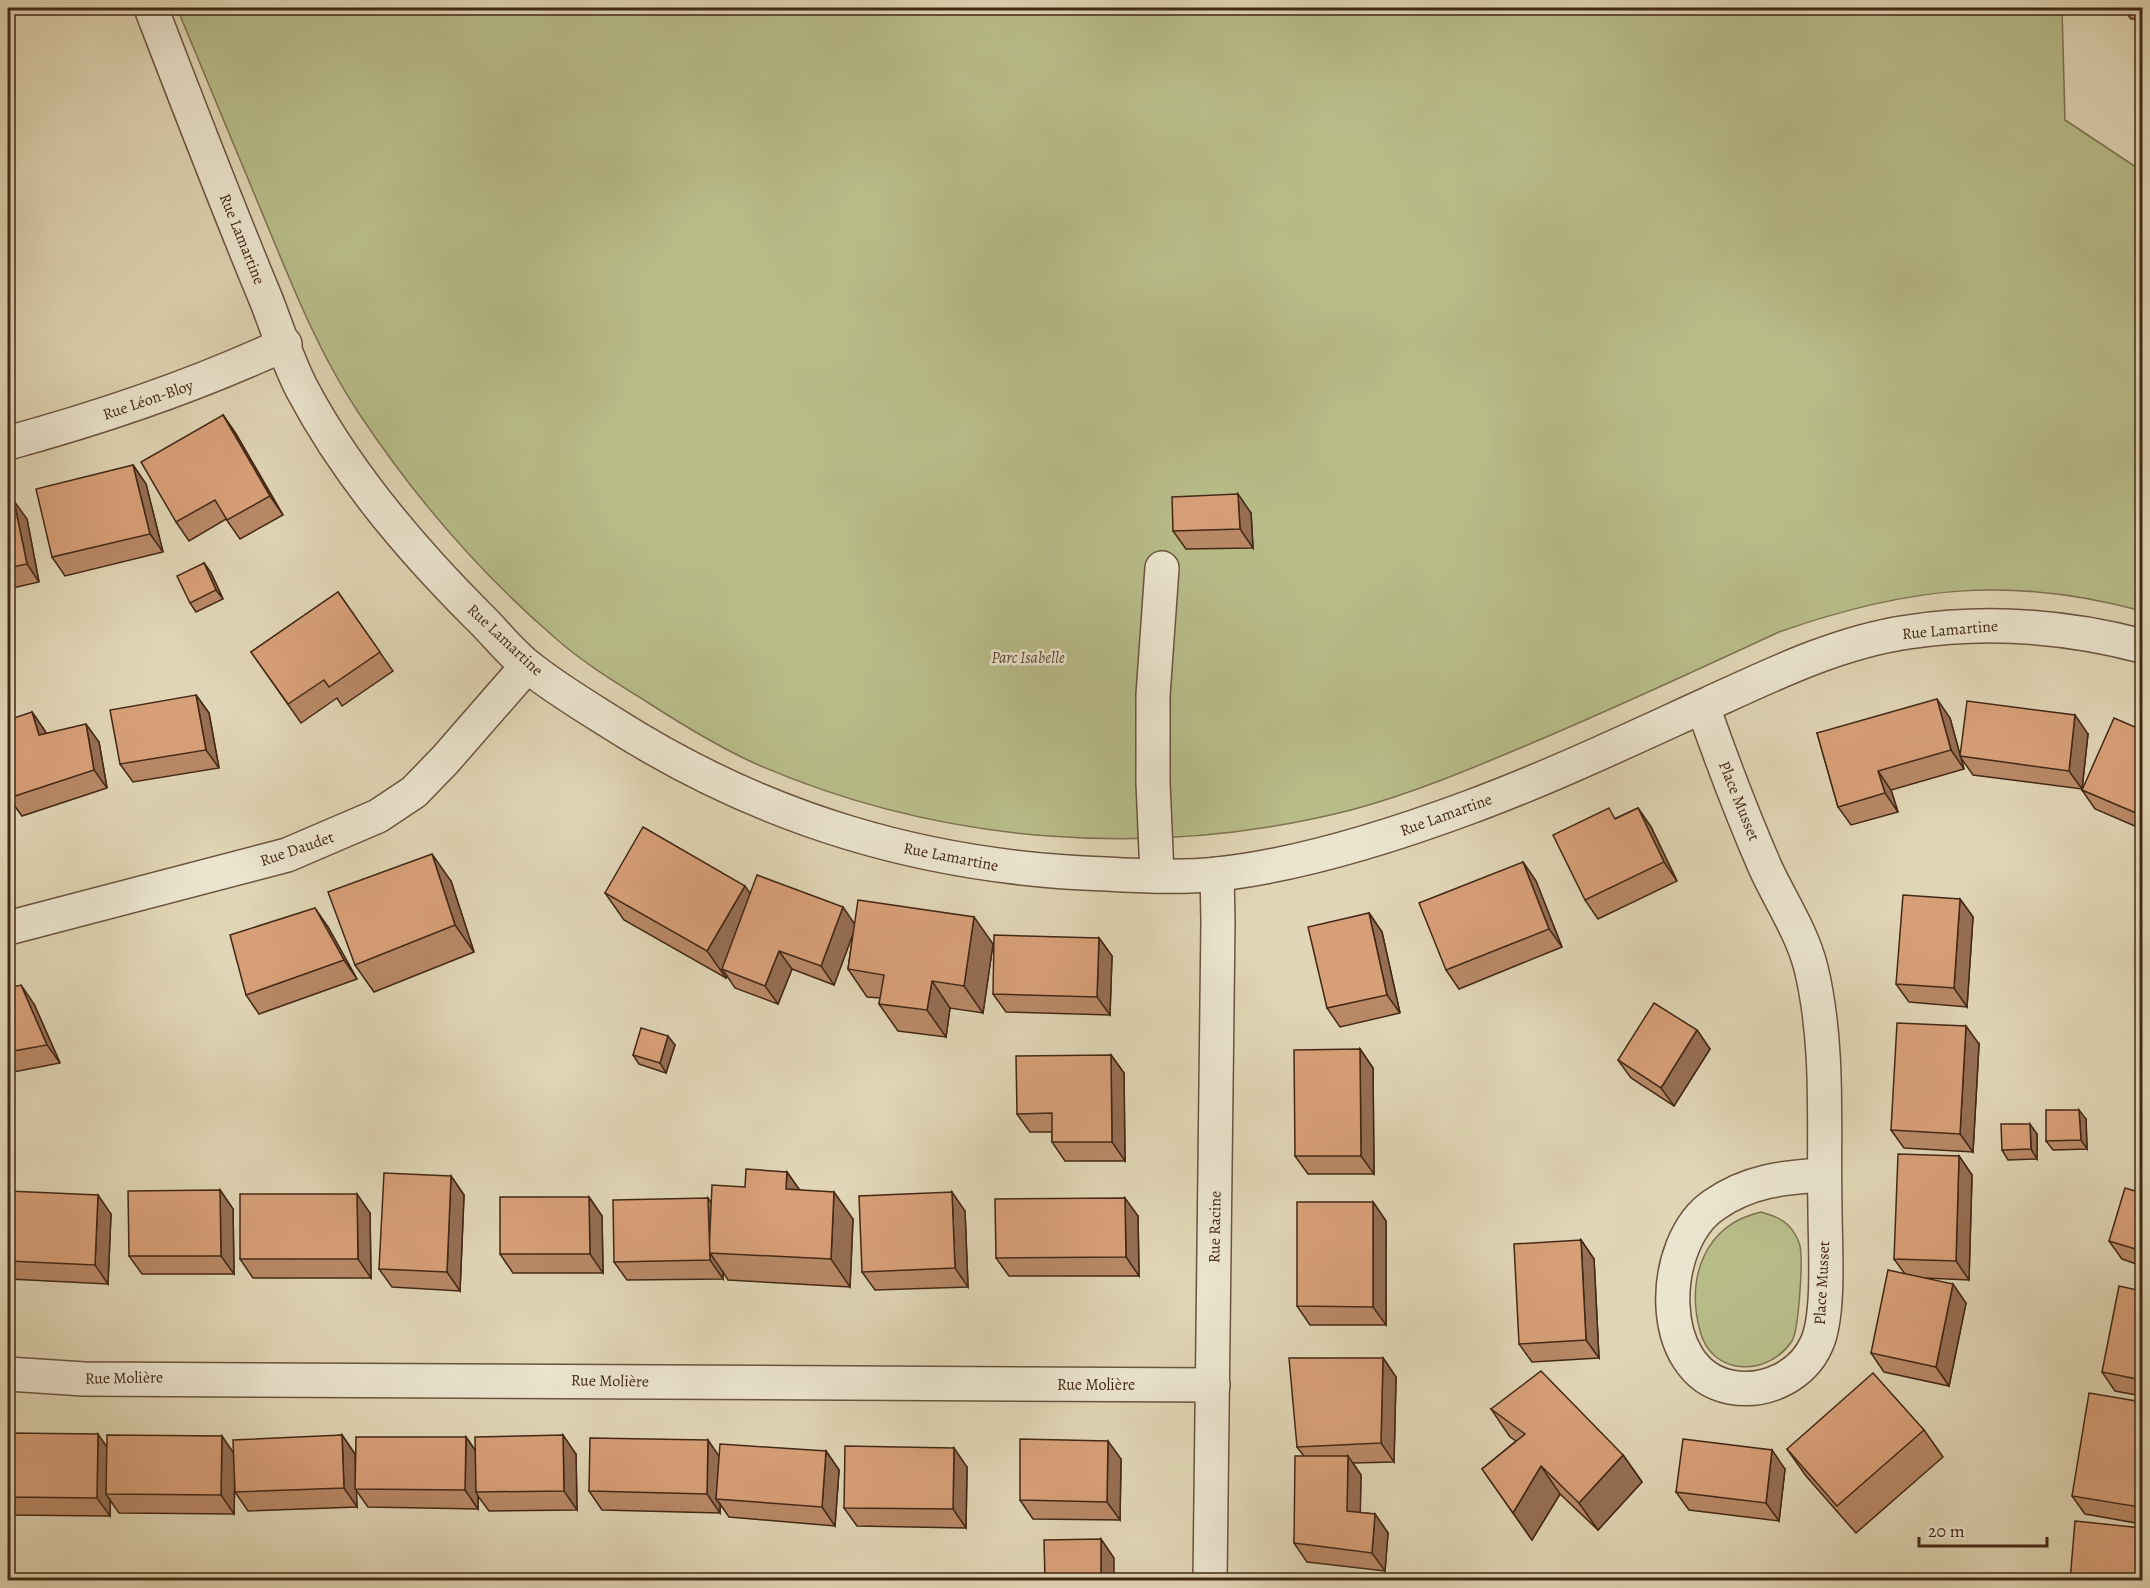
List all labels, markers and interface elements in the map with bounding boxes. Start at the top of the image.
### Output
street label: Rue Lamartine [214,190,270,288]
street label: Rue Léon-Bloy [100,374,197,426]
street label: Rue Lamartine [462,599,548,681]
street label: Rue Lamartine [1901,615,1999,645]
park label: Parc Isabelle [991,647,1065,669]
street label: Place Musset [1713,758,1765,844]
street label: Rue Lamartine [1397,788,1495,842]
street label: Rue Daudet [257,826,337,872]
street label: Rue Lamartine [902,837,1000,877]
street label: Rue Racine [1203,1191,1227,1263]
street label: Place Musset [1809,1240,1835,1326]
street label: Rue Molière [85,1366,163,1390]
street label: Rue Molière [571,1369,649,1393]
street label: Rue Molière [1057,1374,1135,1396]
scale bar [1919,1510,2046,1548]
text: 20 m [1928,1519,1965,1543]

